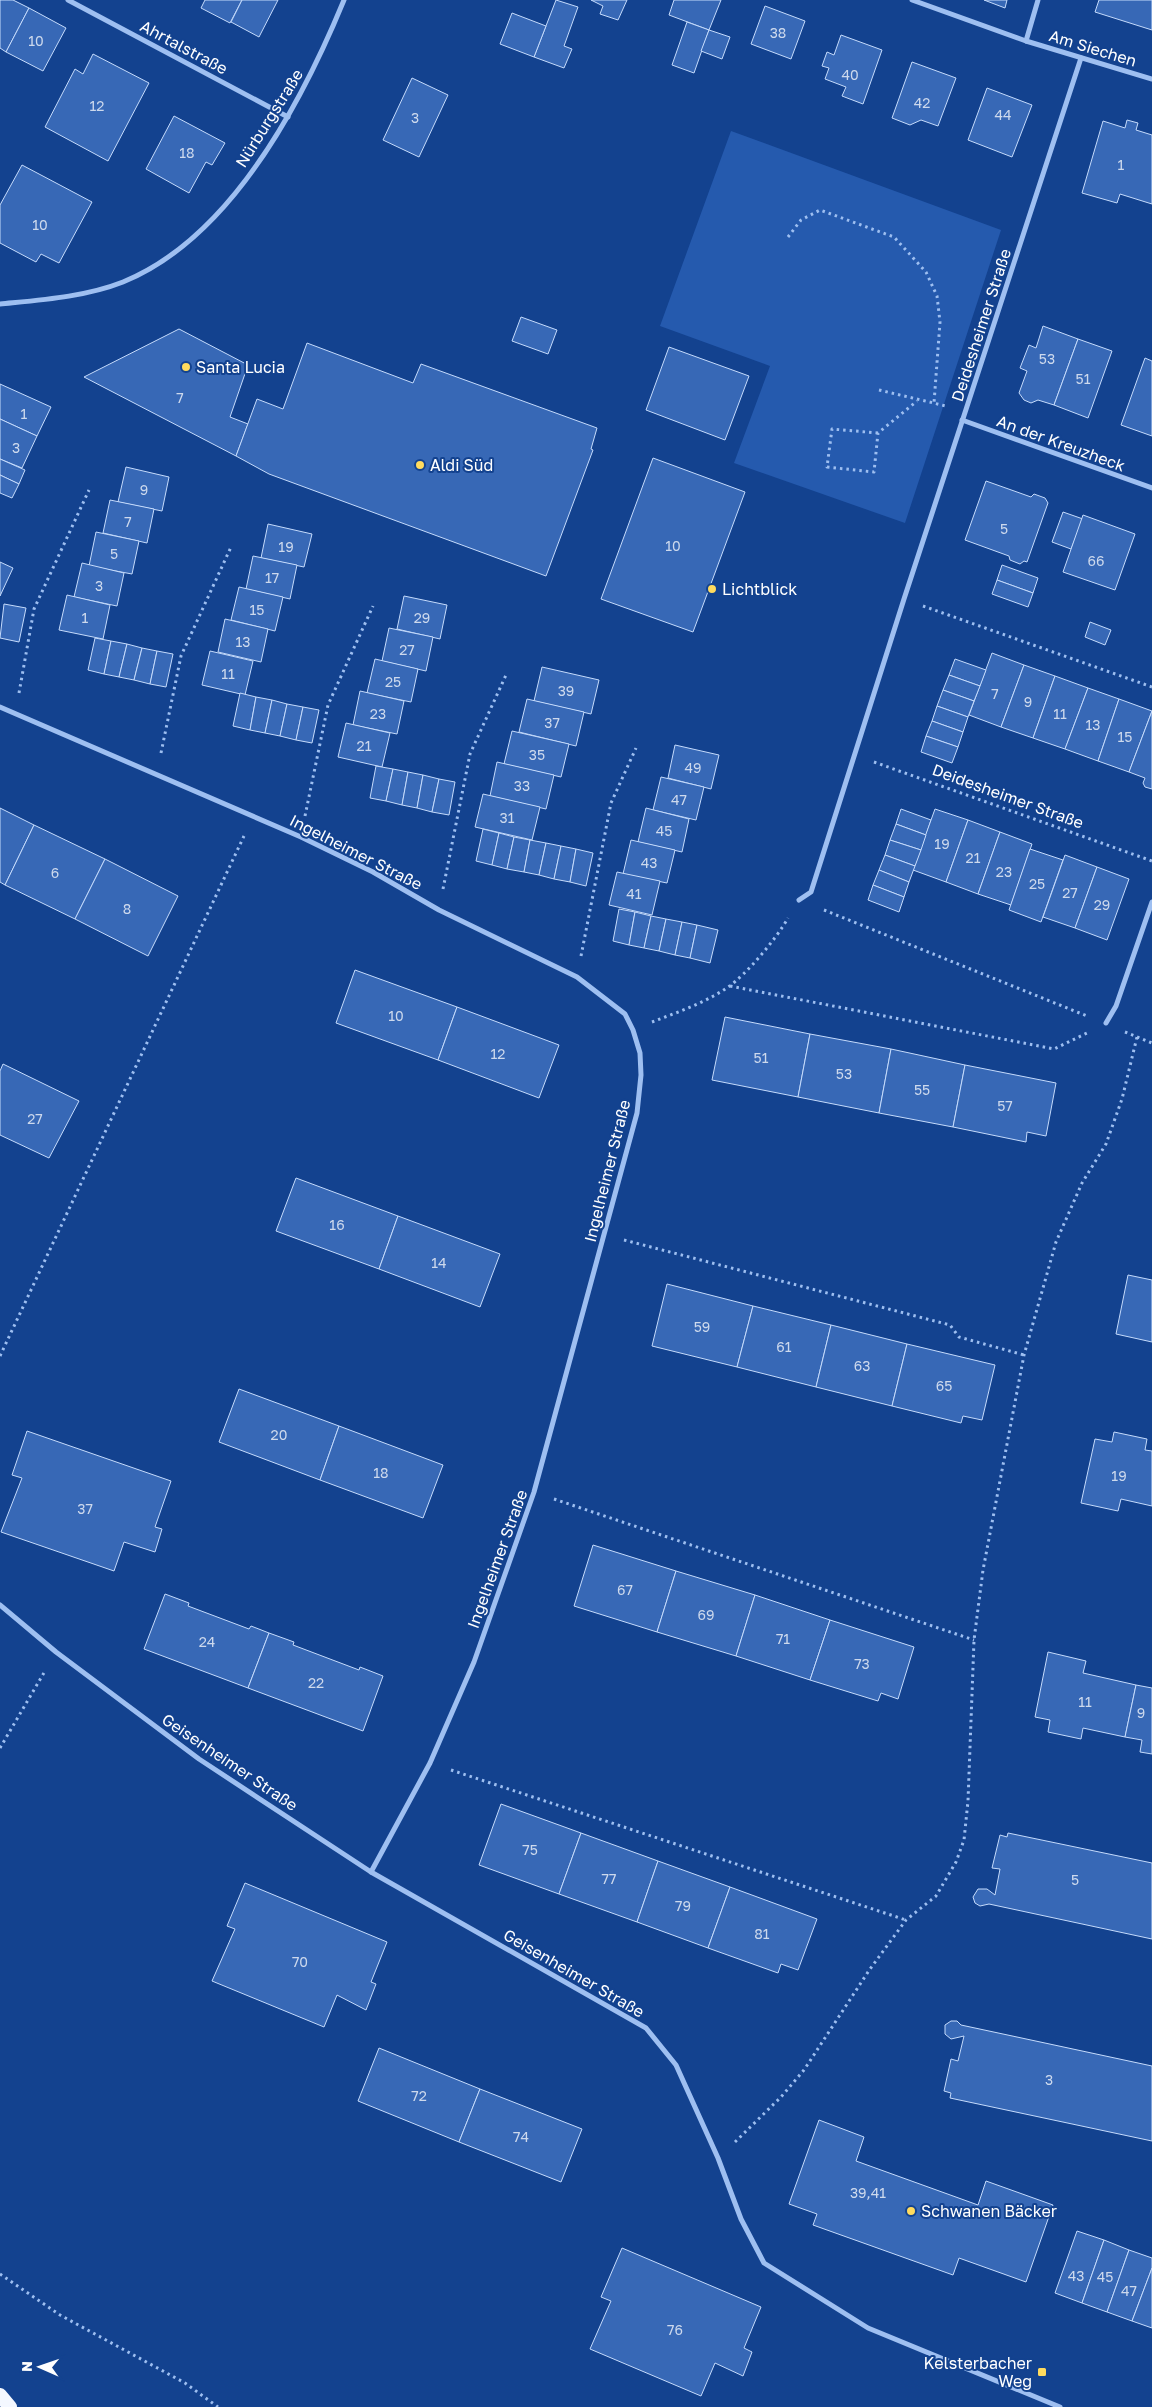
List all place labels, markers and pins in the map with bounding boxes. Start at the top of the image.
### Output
place label: Santa Lucia [196,357,285,377]
marker: Santa Lucia [180,361,192,373]
place label: Aldi Süd [430,455,493,475]
marker: Aldi Süd [414,459,426,471]
place label: Lichtblick [722,579,797,599]
marker: Lichtblick [706,583,718,595]
place label: Schwanen Bäcker [921,2201,1057,2221]
marker: Schwanen Bäcker [905,2205,917,2217]
place label: Kelsterbacher Weg [924,2353,1032,2391]
marker: Kelsterbacher Weg [1036,2366,1048,2378]

